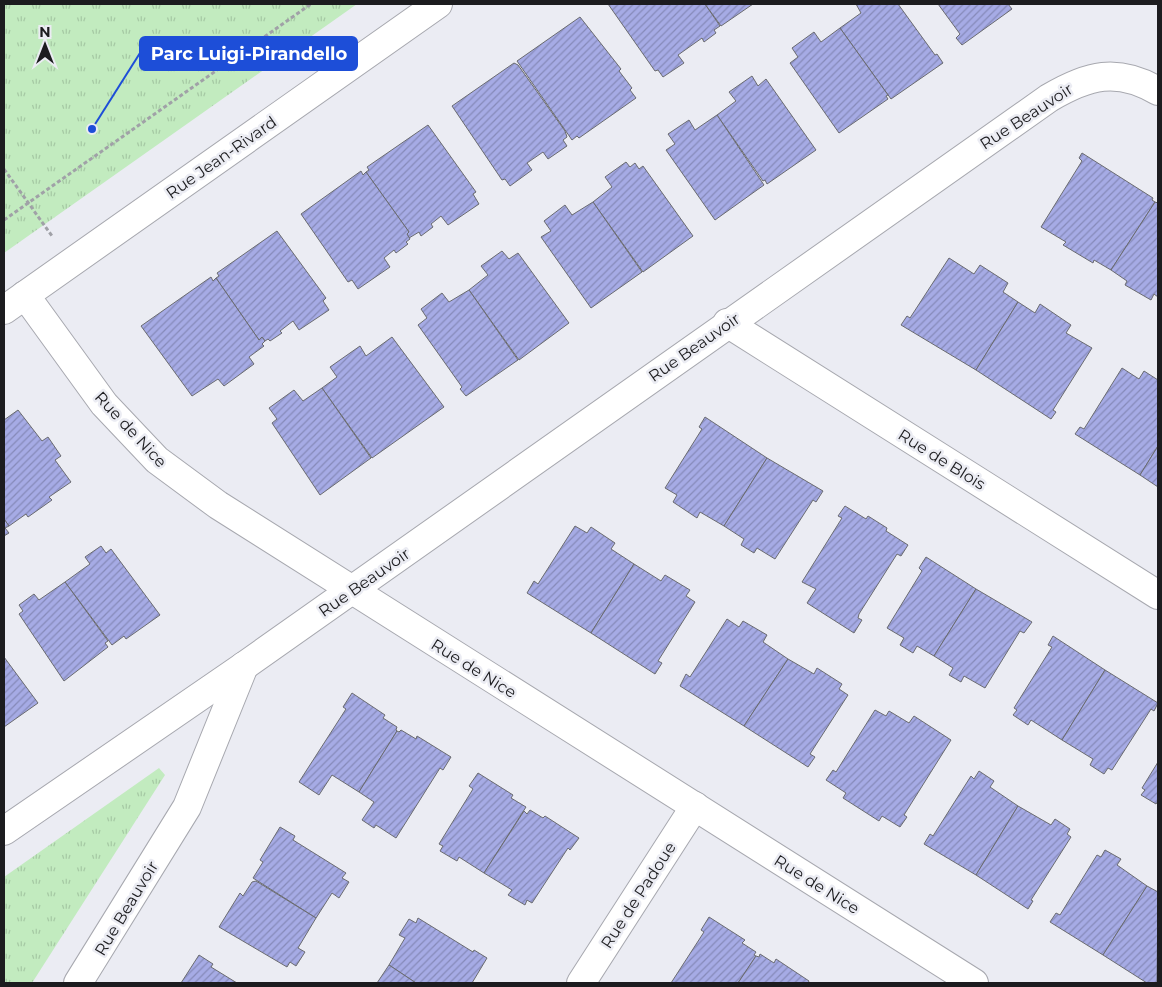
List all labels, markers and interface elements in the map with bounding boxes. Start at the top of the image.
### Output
north arrow [20,20,70,70]
text: N [39,23,51,41]
callout: Parc Luigi-Pirandello [140,37,357,70]
text: Parc Luigi-Pirandello [151,43,348,65]
street label: Rue Beauvoir [976,79,1076,154]
street label: Rue Jean-Rivard [162,112,280,203]
street label: Rue Beauvoir [645,309,744,386]
street label: Rue de Nice [91,387,171,471]
street label: Rue de Blois [895,425,989,494]
street label: Rue Beauvoir [315,544,414,621]
street label: Rue de Nice [428,635,520,702]
street label: Rue de Padoue [597,839,680,952]
street label: Rue de Nice [771,851,863,918]
street label: Rue Beauvoir [91,857,162,959]

